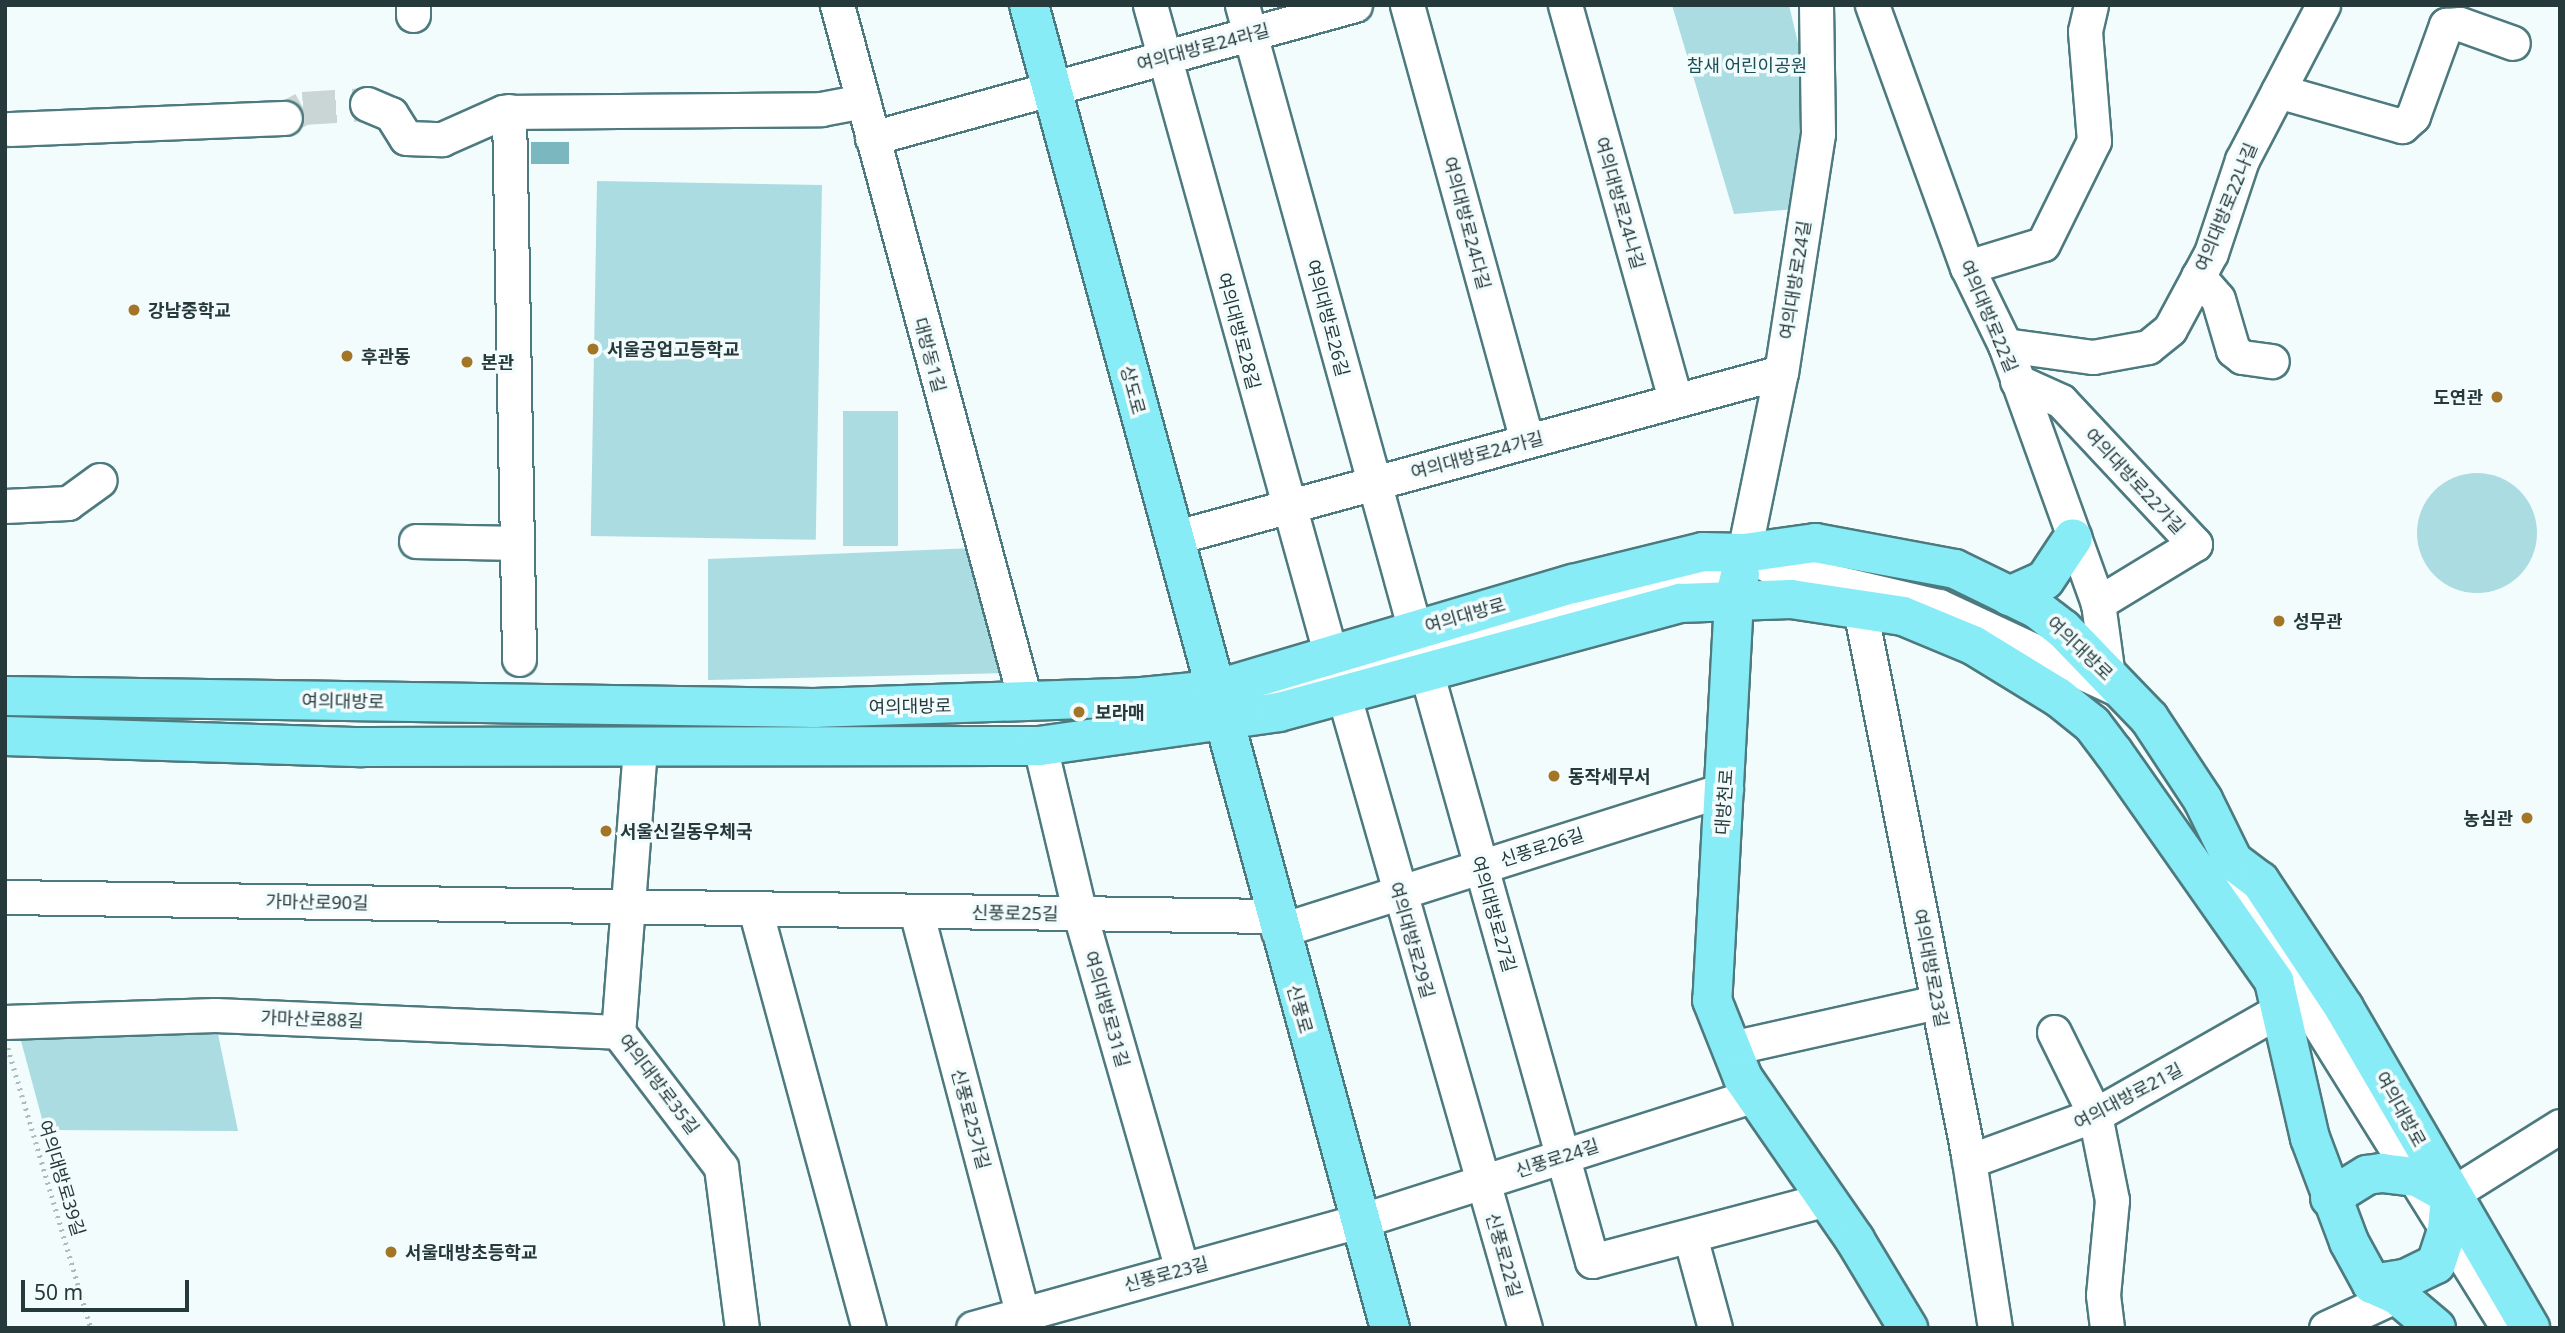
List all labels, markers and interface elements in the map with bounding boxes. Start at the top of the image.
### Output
street label: 여의대방로24라길 [1134,19,1272,75]
park label: 참새 어린이공원 [1687,54,1807,76]
street label: 여의대방로24나길 [1591,134,1649,272]
street label: 여의대방로22나길 [2190,140,2262,274]
street label: 여의대방로24다길 [1439,154,1495,292]
street label: 여의대방로24길 [1775,219,1815,341]
street label: 여의대방로26길 [1302,257,1354,379]
street label: 여의대방로22길 [1956,257,2022,375]
street label: 여의대방로28길 [1213,270,1265,392]
place label: 강남중학교 [148,299,231,321]
marker: 강남중학교 [126,302,142,318]
street label: 대방동1길 [910,315,950,395]
place label: 서울공업고등학교 [607,338,739,360]
marker: 서울공업고등학교 [585,341,601,357]
place label: 후관동 [361,345,411,367]
marker: 후관동 [339,348,355,364]
place label: 본관 [481,351,514,373]
marker: 본관 [459,354,475,370]
street label: 상도로 [1116,363,1150,417]
place label: 도연관 [2433,386,2483,408]
marker: 도연관 [2489,389,2505,405]
street label: 여의대방로22가길 [2081,424,2189,538]
street label: 여의대방로24가길 [1408,427,1546,483]
street label: 여의대방로 [1422,593,1508,637]
place label: 성무관 [2293,610,2343,632]
street label: 여의대방로 [2043,611,2117,685]
marker: 성무관 [2271,613,2287,629]
street label: 여의대방로 [301,689,385,713]
street label: 여의대방로 [868,694,952,718]
place label: 보라매 [1095,701,1145,723]
marker: 보라매 [1069,702,1089,722]
place label: 동작세무서 [1568,765,1651,787]
marker: 동작세무서 [1546,768,1562,784]
street label: 대방천로 [1711,768,1737,836]
place label: 농심관 [2463,807,2513,829]
marker: 농심관 [2519,810,2535,826]
place label: 서울신길동우체국 [620,820,752,842]
marker: 서울신길동우체국 [598,823,614,839]
street label: 신풍로26길 [1497,823,1587,871]
street label: 여의대방로27길 [1467,853,1521,975]
street label: 여의대방로29길 [1385,879,1439,1001]
street label: 가마산로90길 [265,890,369,914]
street label: 신풍로25길 [971,901,1059,925]
street label: 여의대방로23길 [1909,907,1953,1029]
street label: 여의대방로31길 [1080,948,1134,1070]
street label: 신풍로 [1283,982,1317,1036]
street label: 가마산로88길 [260,1006,364,1032]
street label: 여의대방로35길 [614,1030,704,1138]
street label: 여의대방로21길 [2070,1058,2186,1134]
street label: 신풍로25가길 [947,1066,995,1172]
street label: 여의대방로 [2371,1068,2431,1150]
street label: 여의대방로39길 [34,1117,90,1239]
street label: 신풍로24길 [1512,1134,1602,1182]
street label: 신풍로22길 [1482,1210,1526,1300]
place label: 서울대방초등학교 [405,1241,537,1263]
marker: 서울대방초등학교 [383,1244,399,1260]
street label: 신풍로23길 [1121,1252,1211,1296]
scale bar [24,1266,192,1310]
text: 50 m [34,1278,83,1306]

